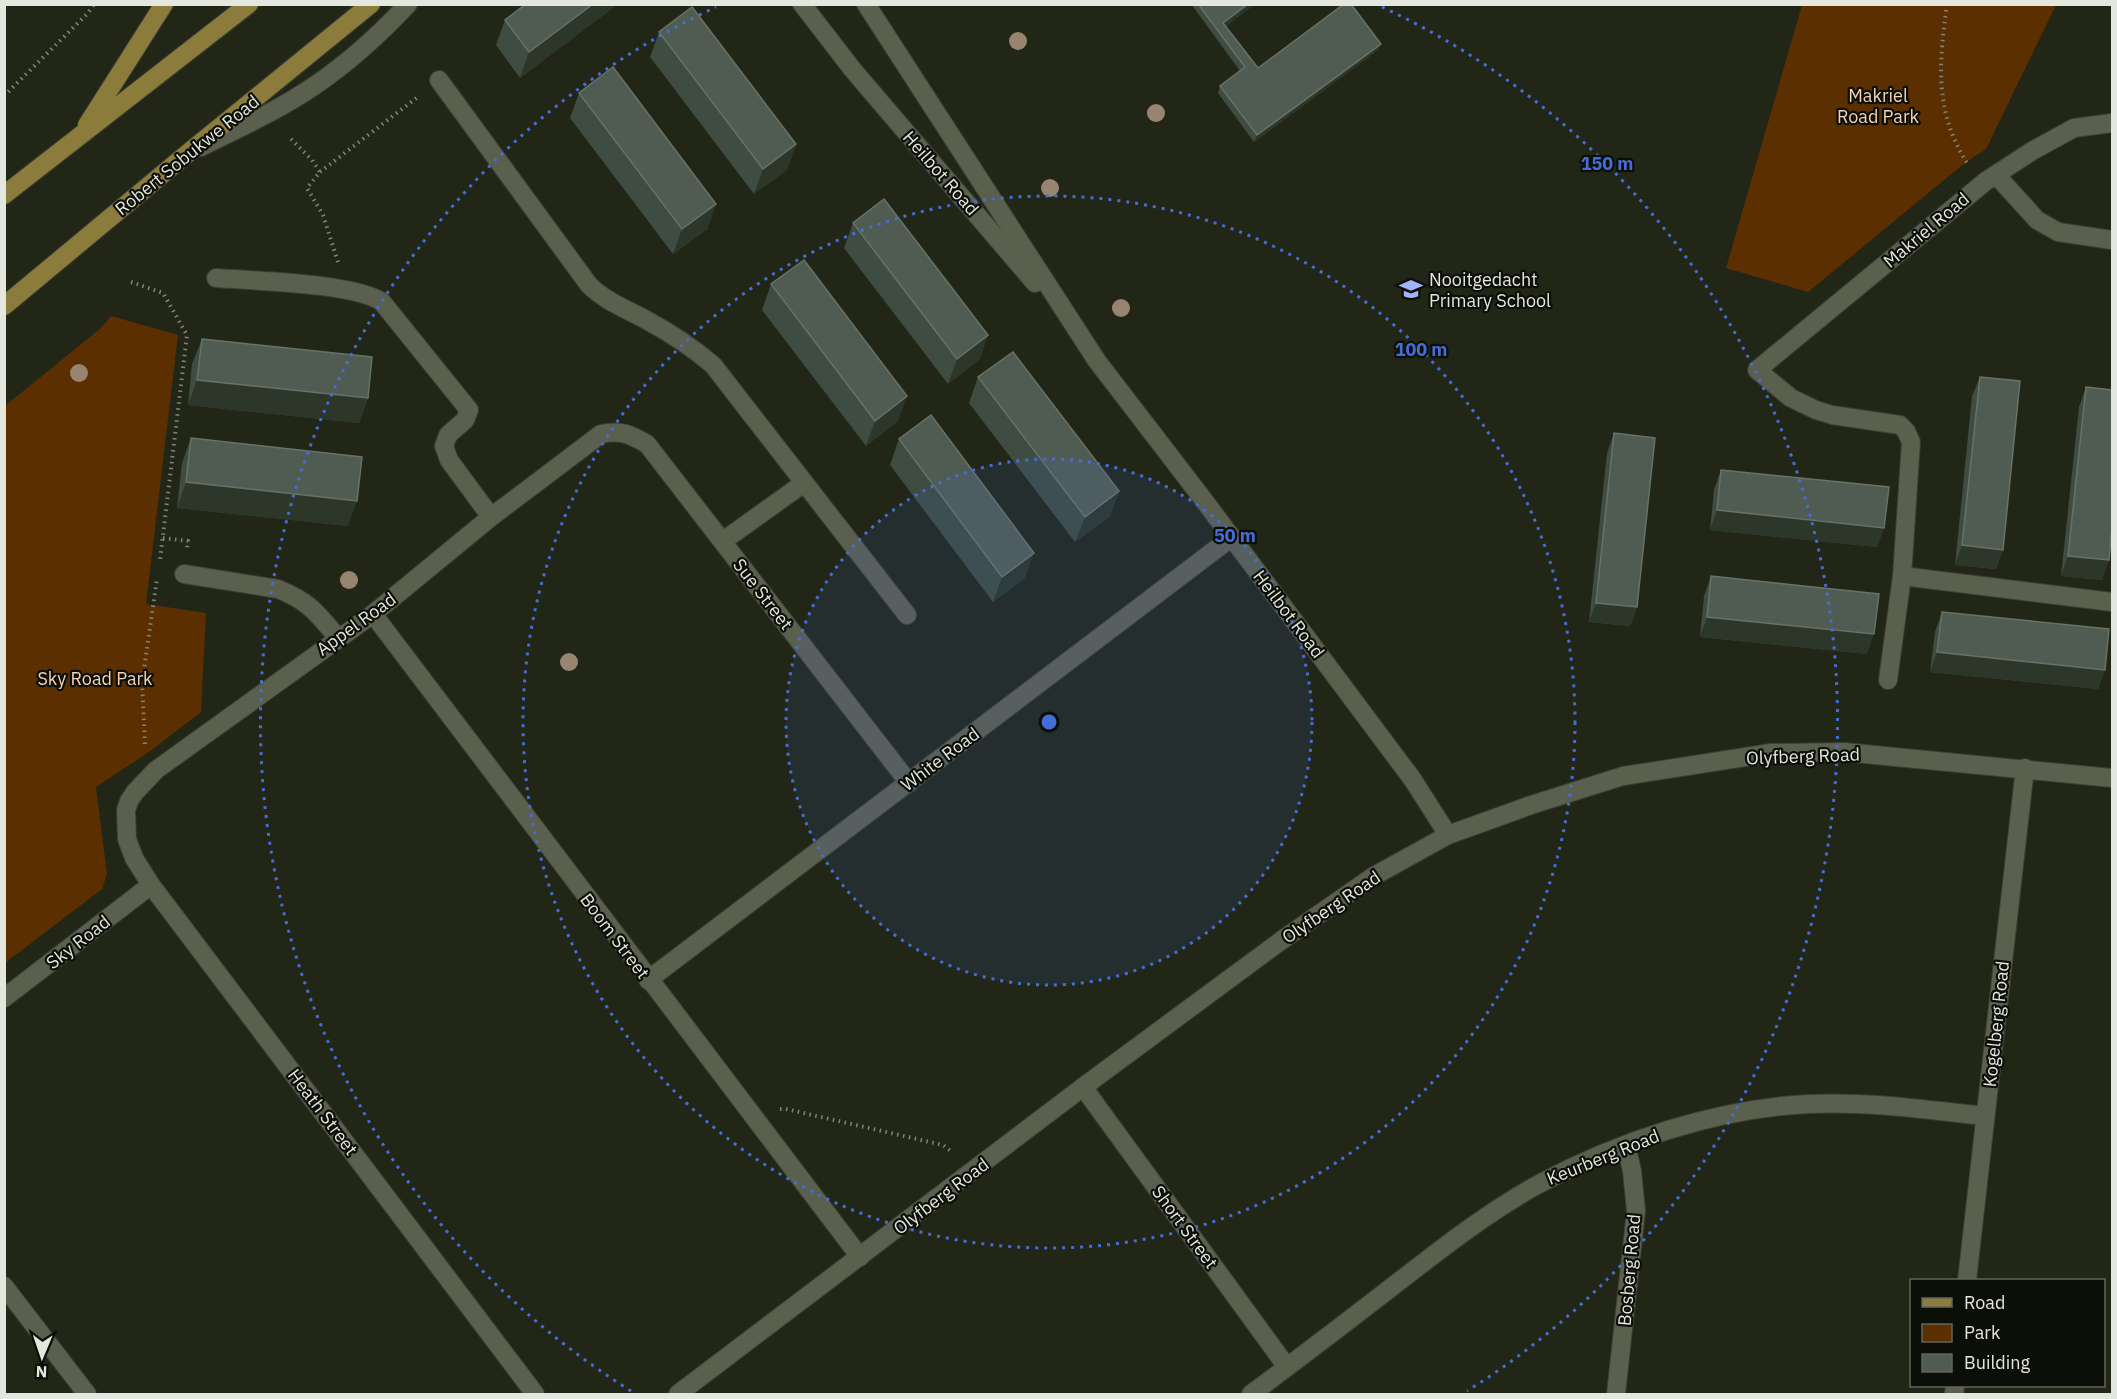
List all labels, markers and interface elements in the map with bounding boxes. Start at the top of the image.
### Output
park label: Makriel Road Park [1837,84,1920,128]
street label: Robert Sobukwe Road [110,90,264,220]
street label: Heilbot Road [898,126,984,220]
text: 150 m [1581,152,1633,175]
street label: Makriel Road [1878,187,1974,273]
place label: Nooitgedacht Primary School [1429,268,1551,312]
school or university icon: Nooitgedacht Primary School [1398,276,1424,302]
text: 100 m [1395,338,1447,361]
text: 50 m [1214,524,1256,547]
street label: Sue Street [728,554,798,634]
street label: Heilbot Road [1248,565,1330,663]
street label: Appel Road [312,587,400,661]
park label: Sky Road Park [37,667,153,690]
centre of rings [1039,712,1059,732]
street label: White Road [896,722,984,796]
street label: Olyfberg Road [1746,743,1860,769]
street label: Olyfberg Road [1277,866,1385,948]
street label: Boom Street [575,889,655,983]
street label: Sky Road [42,910,114,974]
street label: Kogelberg Road [1978,960,2014,1088]
street label: Heath Street [283,1064,363,1160]
street label: Keurberg Road [1543,1124,1663,1190]
street label: Olyfberg Road [889,1153,993,1239]
street label: Short Street [1147,1181,1223,1273]
street label: Bosberg Road [1613,1213,1645,1327]
legend [1910,1279,2105,1387]
text: Road [1964,1291,2005,1314]
text: Park [1964,1321,2001,1344]
north arrow [12,1327,72,1387]
text: Building [1964,1351,2031,1374]
text: N [35,1362,48,1382]

